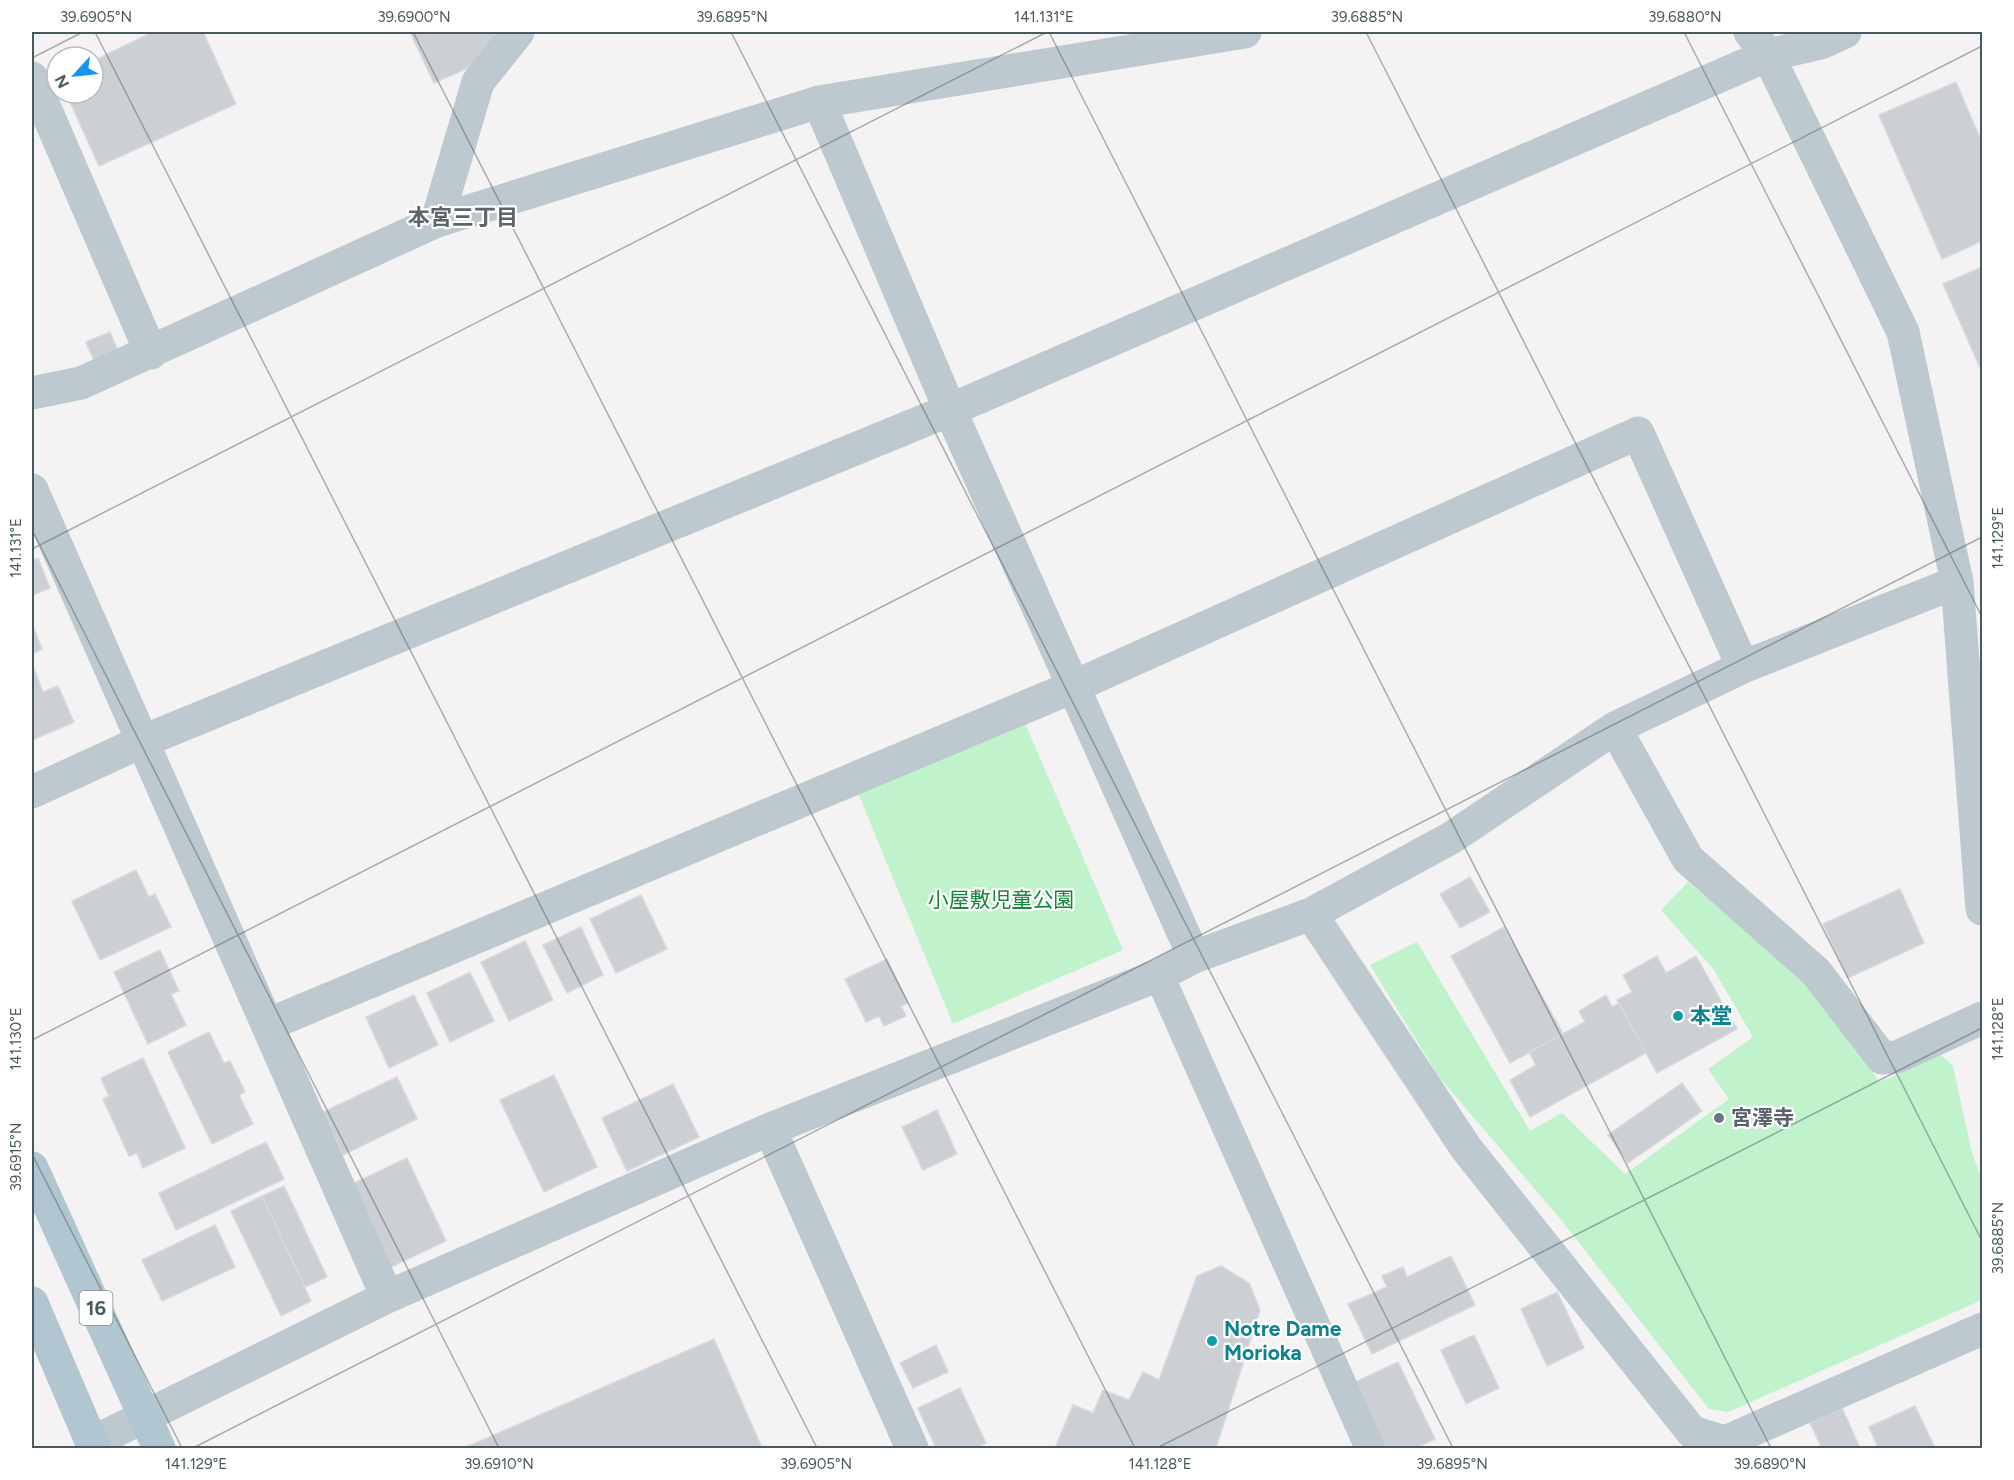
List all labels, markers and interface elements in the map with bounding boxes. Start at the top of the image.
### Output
text: 39.6905°N [60,8,132,26]
text: 39.6900°N [377,8,451,26]
text: 39.6895°N [696,8,768,26]
text: 141.131°E [1014,8,1074,26]
text: 39.6885°N [1331,8,1403,26]
text: 39.6880°N [1648,8,1722,26]
north arrow [45,45,105,105]
text: N [51,72,73,91]
district label: 本宮三丁目 [408,204,518,231]
text: 141.129°E [1989,507,2007,569]
text: 141.131°E [7,518,25,578]
park label: 小屋敷児童公園 [928,887,1075,912]
text: 141.128°E [1989,997,2007,1061]
place label: 本堂 [1690,1003,1732,1028]
text: 141.130°E [7,1007,25,1071]
marker: 本堂 [1671,1009,1685,1023]
place label: 宮澤寺 [1731,1105,1794,1130]
marker: 宮澤寺 [1712,1111,1726,1125]
text: 39.6915°N [7,1123,25,1191]
text: 39.6885°N [1989,1202,2007,1274]
road number: 16 [80,1291,112,1325]
place label: Notre Dame Morioka [1224,1316,1342,1365]
marker: Notre Dame Morioka [1205,1334,1219,1348]
text: 141.129°E [165,1455,227,1473]
text: 39.6910°N [464,1455,534,1473]
text: 39.6905°N [780,1455,852,1473]
text: 141.128°E [1128,1455,1192,1473]
text: 39.6895°N [1416,1455,1488,1473]
text: 39.6890°N [1734,1455,1806,1473]

